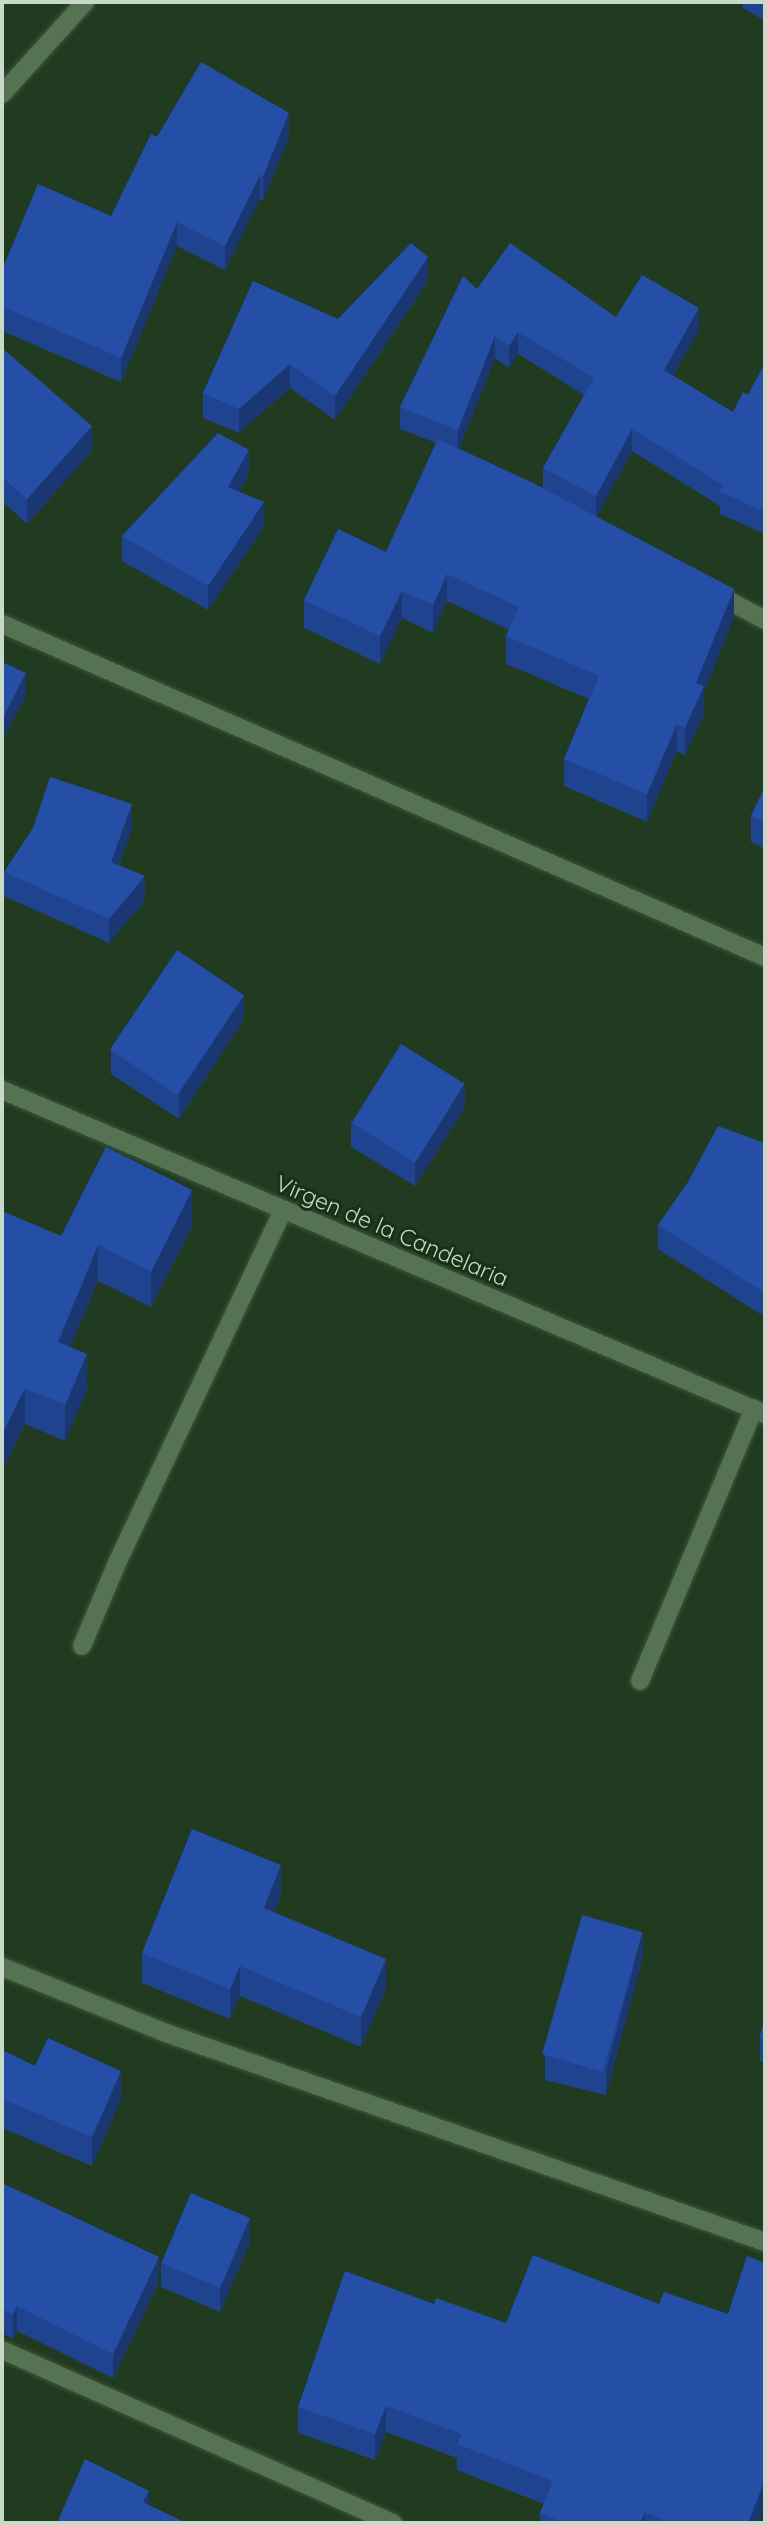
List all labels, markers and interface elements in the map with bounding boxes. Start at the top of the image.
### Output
street label: Virgen de la Candelaria [272,1169,512,1293]

